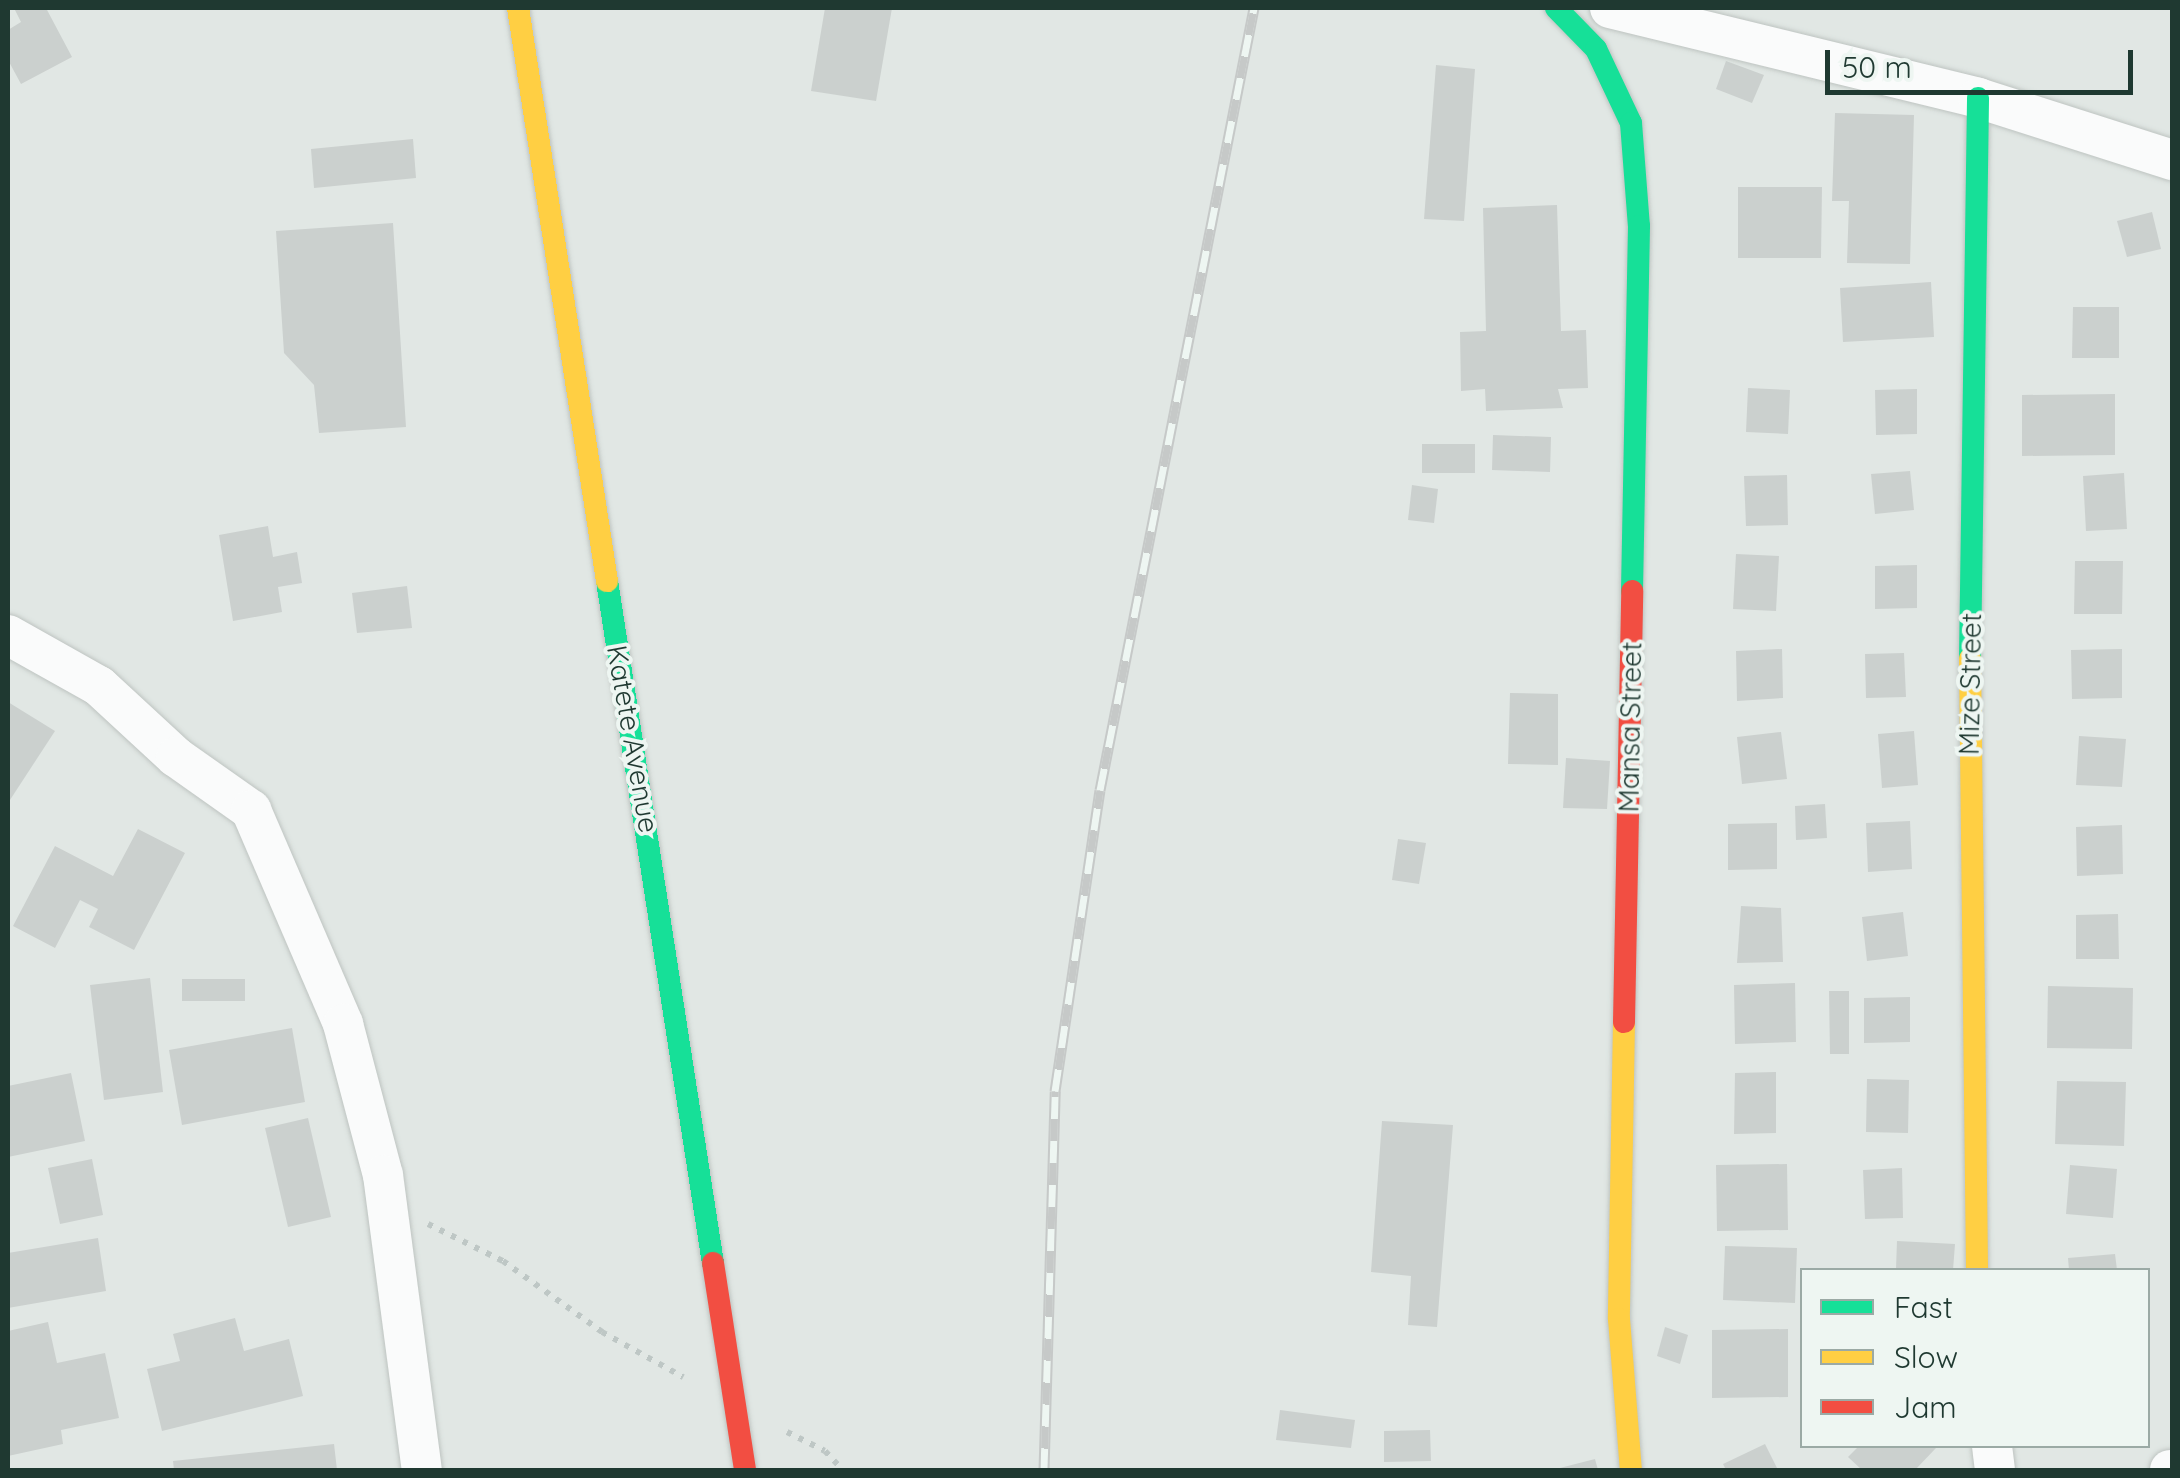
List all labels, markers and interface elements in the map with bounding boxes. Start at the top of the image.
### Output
scale bar [1830,30,2138,92]
text: 50 m [1842,48,1912,86]
street label: Mize Street [1952,613,1988,755]
street label: Mansa Street [1612,641,1648,813]
street label: Katete Avenue [600,643,666,835]
legend [1800,1268,2150,1448]
text: Fast [1894,1288,1953,1326]
text: Slow [1894,1338,1958,1376]
text: Jam [1894,1388,1957,1426]

